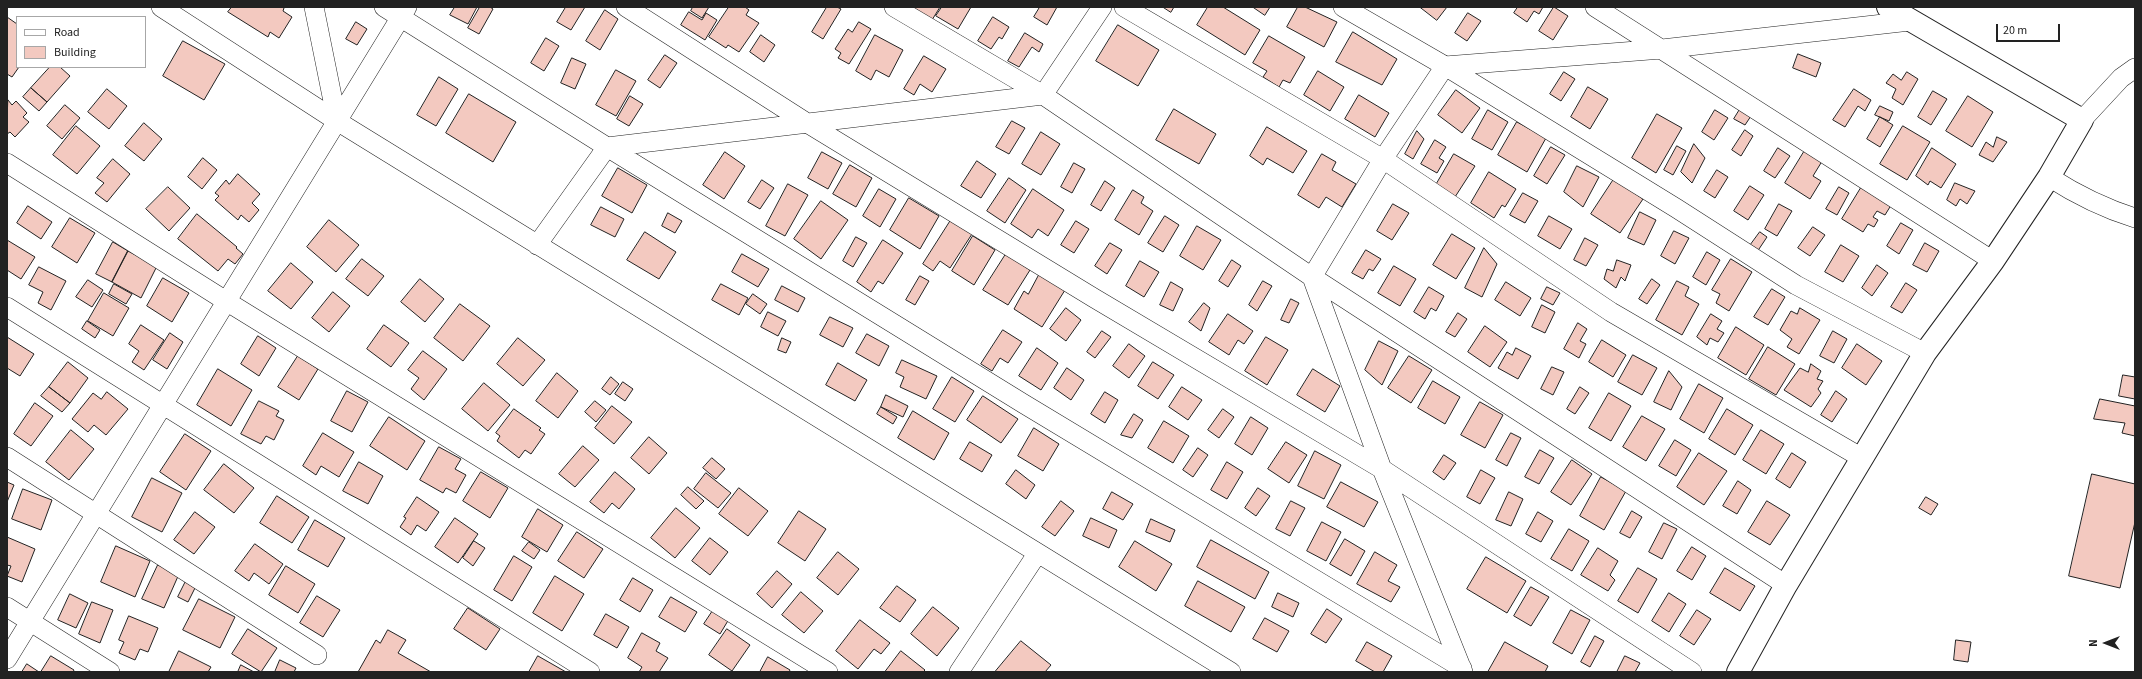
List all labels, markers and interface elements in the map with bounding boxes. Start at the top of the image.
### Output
legend [16,16,146,68]
scale bar [1998,16,2062,42]
text: 20 m [2003,22,2027,39]
text: Road [54,24,80,41]
text: Building [54,44,96,61]
north arrow [2086,623,2126,663]
text: N [2086,639,2101,647]

